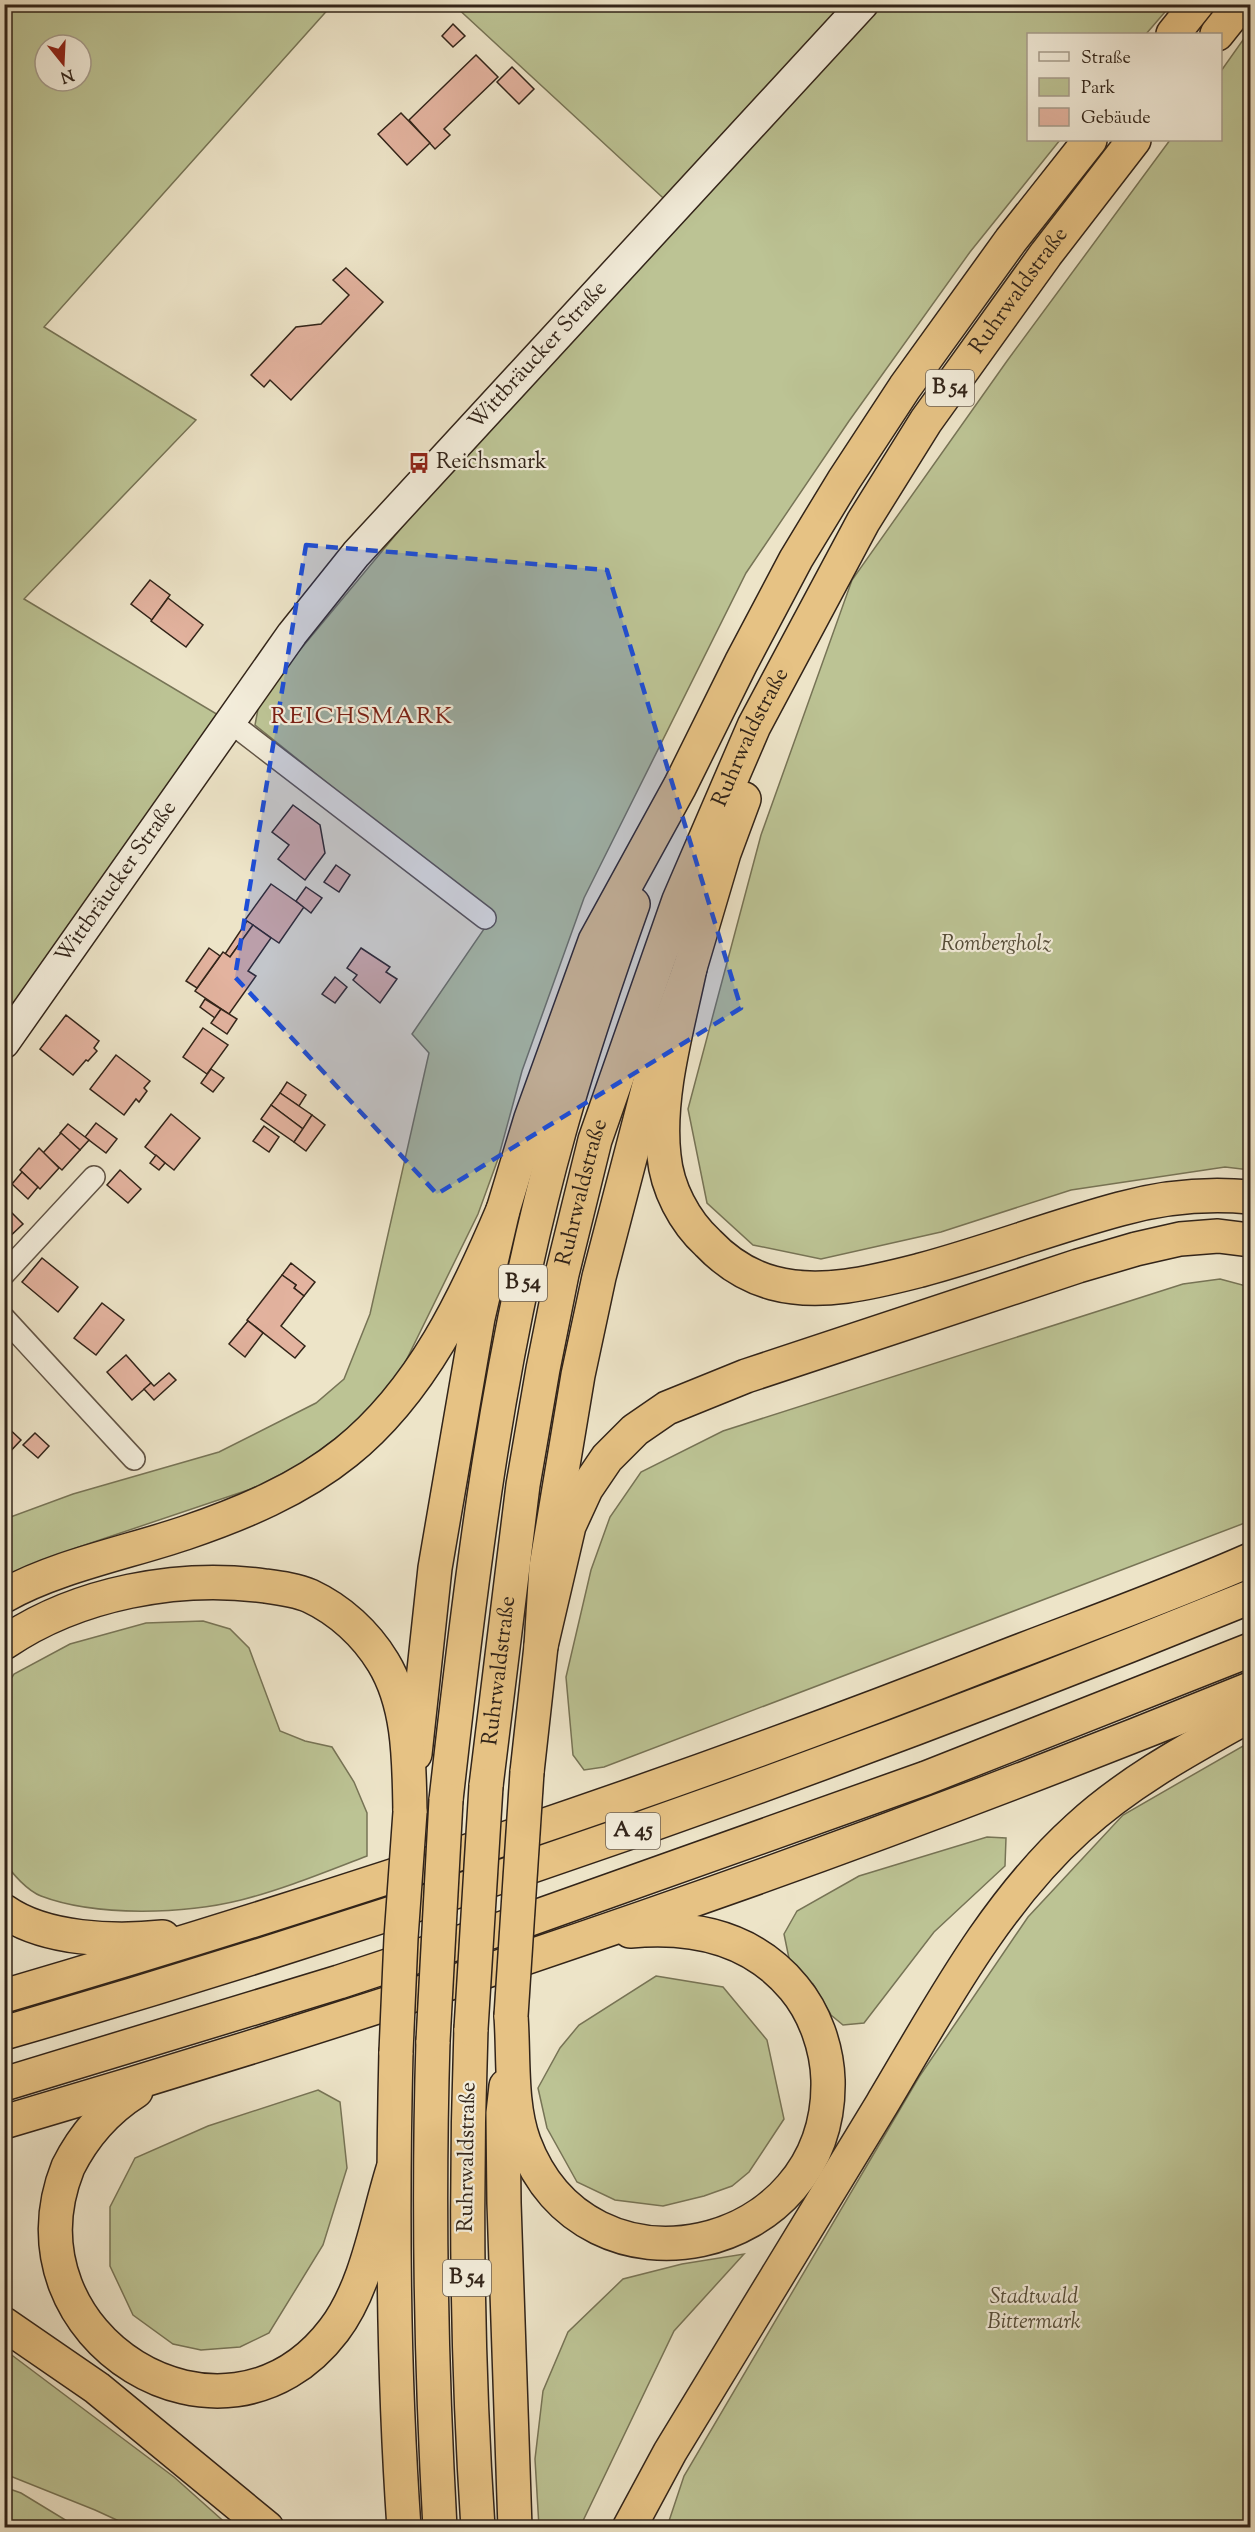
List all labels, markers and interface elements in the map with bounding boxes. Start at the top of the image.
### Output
north arrow [33,33,93,93]
legend [1027,33,1222,141]
text: Straße [1081,46,1131,72]
text: N [57,62,76,88]
text: Park [1081,76,1116,102]
text: Gebäude [1081,106,1151,132]
street label: Ruhrwaldstraße [963,221,1077,361]
street label: Wittbräucker Straße [462,274,616,438]
road number: B 54 [926,370,974,406]
place label: Reichsmark [436,447,547,479]
bus stop icon: Reichsmark [407,451,431,475]
street label: Ruhrwaldstraße [705,662,798,812]
district label: REICHSMARK [270,700,454,734]
street label: Wittbräucker Straße [48,795,185,971]
park label: Rombergholz [941,929,1051,961]
street label: Ruhrwaldstraße [549,1115,617,1269]
road number: B 54 [499,1265,547,1301]
street label: Ruhrwaldstraße [475,1594,525,1747]
road number: A 45 [606,1813,660,1849]
street label: Ruhrwaldstraße [451,2082,485,2232]
road number: B 54 [443,2260,491,2296]
park label: Stadtwald Bittermark [987,2282,1081,2339]

